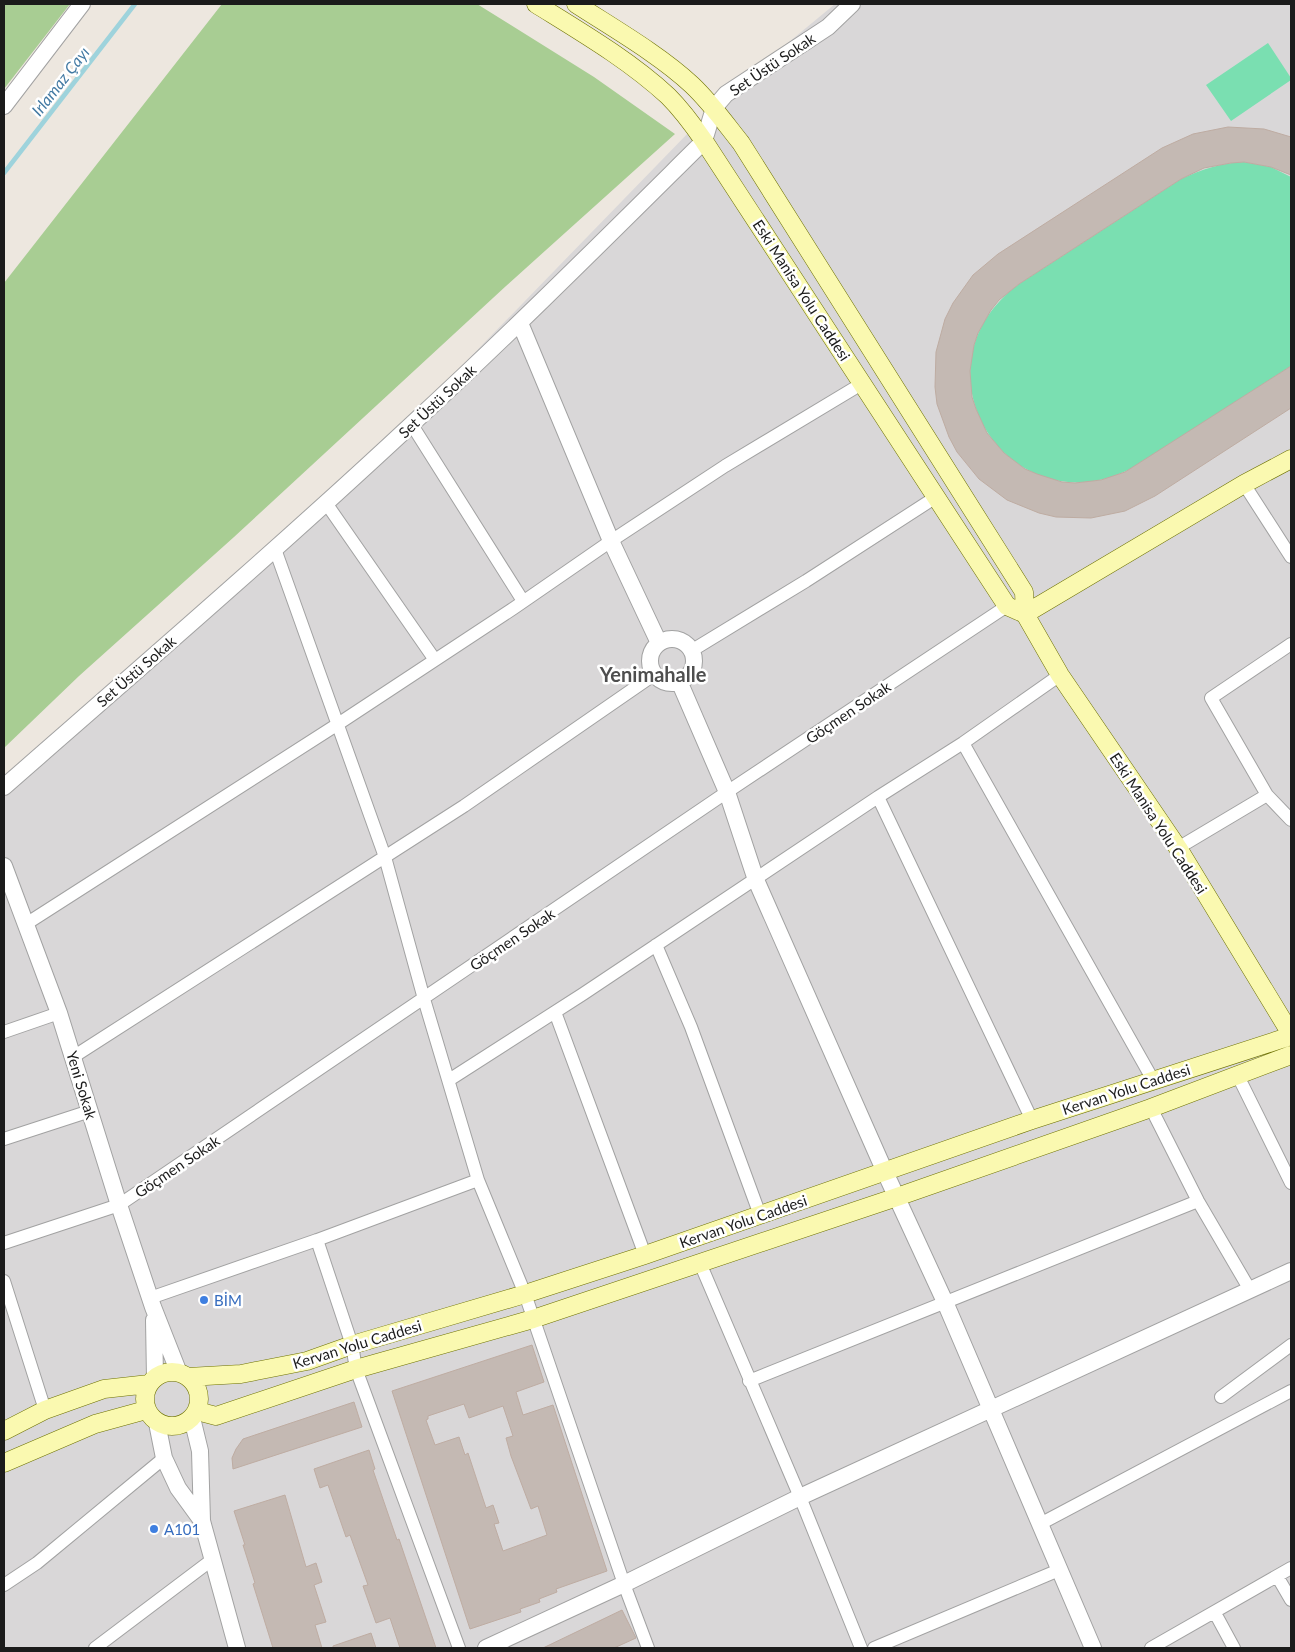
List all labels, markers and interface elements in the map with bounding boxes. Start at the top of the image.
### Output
street label: Set Üstü Sokak [726,29,818,99]
water label: Irlamaz Çayı [27,43,93,119]
street label: Eski Manisa Yolu Caddesi [750,216,854,364]
street label: Set Üstü Sokak [395,360,480,441]
street label: Set Üstü Sokak [93,631,180,710]
district label: Yenimahalle [599,662,707,686]
street label: Göçmen Sokak [802,677,894,747]
street label: Eski Manisa Yolu Caddesi [1107,749,1211,897]
street label: Göçmen Sokak [466,904,558,974]
street label: Yeni Sokak [63,1049,101,1122]
street label: Kervan Yolu Caddesi [1060,1060,1192,1118]
street label: Göçmen Sokak [131,1131,223,1201]
street label: Kervan Yolu Caddesi [677,1191,809,1251]
place label: BİM [214,1291,242,1309]
marker: BİM [198,1294,210,1306]
street label: Kervan Yolu Caddesi [290,1316,424,1372]
place label: A101 [164,1520,200,1538]
marker: A101 [148,1523,160,1535]

